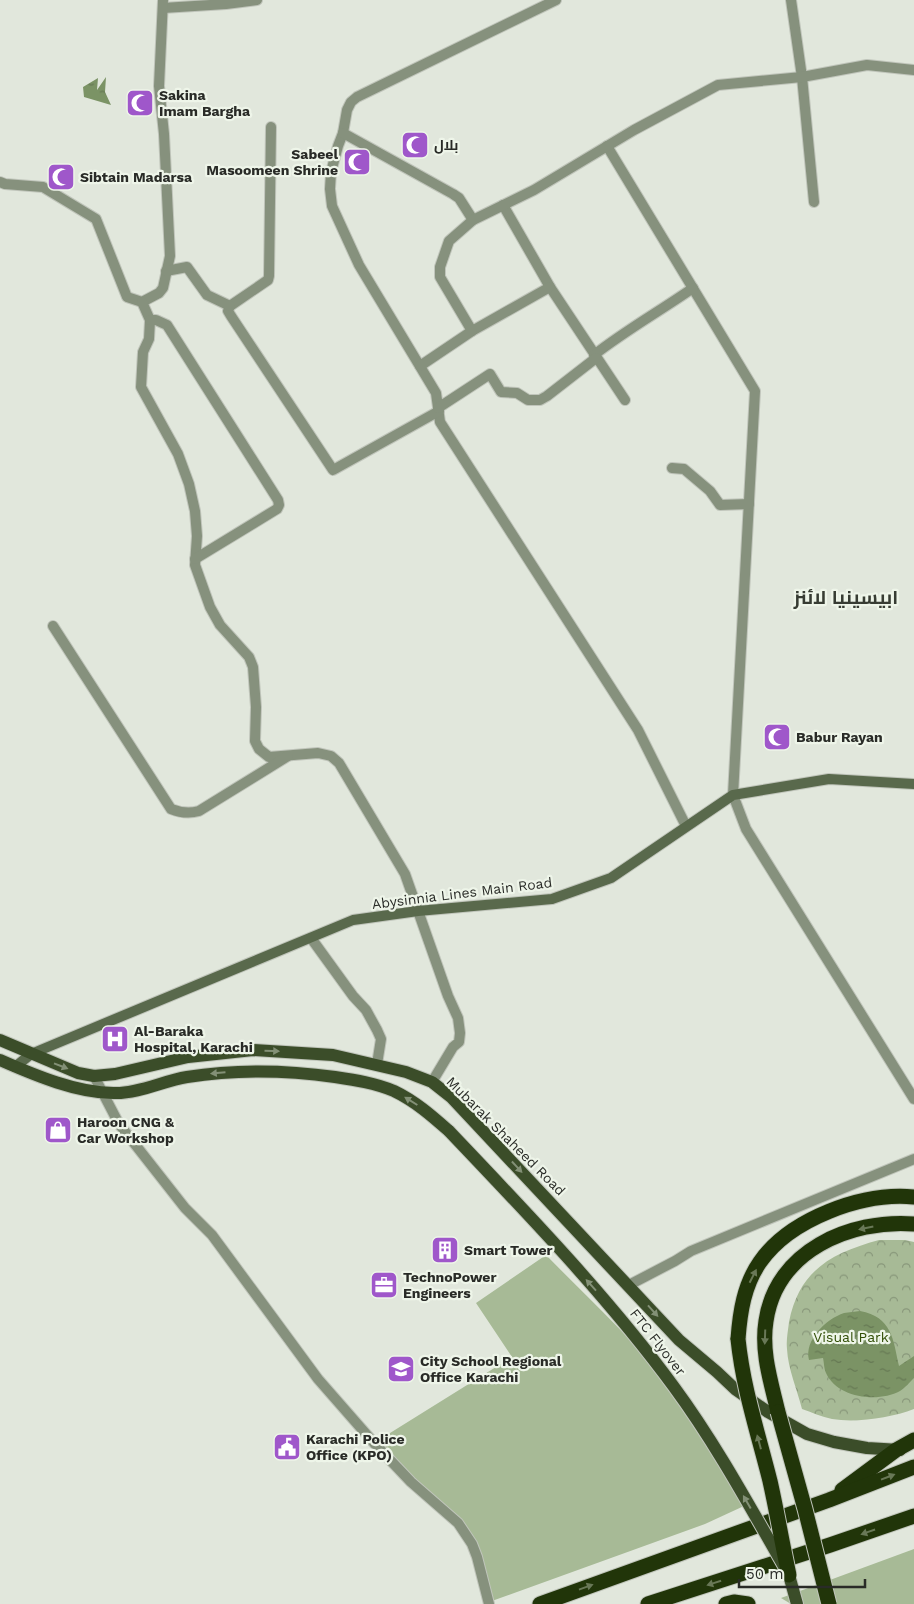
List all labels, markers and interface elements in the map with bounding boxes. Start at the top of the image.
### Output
place label: Sakina Imam Bargha [159,87,251,119]
mosque icon: Sakina Imam Bargha [125,88,155,118]
mosque icon: بلال [400,130,430,160]
place label: بلال [434,137,458,154]
place label: Sabeel Masoomeen Shrine [206,146,338,178]
mosque icon: Sabeel Masoomeen Shrine [342,147,372,177]
mosque icon: Sibtain Madarsa [46,162,76,192]
place label: Sibtain Madarsa [80,169,193,185]
district label: ابيسينيا لائنز [793,586,898,609]
mosque icon: Babur Rayan [762,722,792,752]
place label: Babur Rayan [796,729,883,745]
street label: Abysinnia Lines Main Road [371,874,553,912]
place label: Al-Baraka Hospital, Karachi [134,1023,253,1055]
hospital icon: Al-Baraka Hospital, Karachi [100,1024,130,1054]
one-way arrow [264,1047,280,1055]
one-way arrow [54,1062,69,1070]
one-way arrow [210,1070,226,1078]
street label: Mubarak Shaheed Road [443,1073,569,1199]
one-way arrow [404,1097,418,1106]
place label: Haroon CNG & Car Workshop [77,1114,174,1146]
shop icon: Haroon CNG & Car Workshop [43,1115,73,1145]
one-way arrow [511,1161,523,1173]
one-way arrow [858,1224,873,1232]
building icon: Smart Tower [430,1235,460,1265]
place label: Smart Tower [464,1242,553,1258]
one-way arrow [749,1268,757,1283]
place label: TechnoPower Engineers [403,1269,496,1301]
office icon: TechnoPower Engineers [369,1270,399,1300]
one-way arrow [585,1280,597,1292]
street label: FTC Flyover [627,1305,689,1379]
one-way arrow [647,1305,659,1317]
one-way arrow [761,1329,769,1345]
park label: Visual Park [813,1329,889,1345]
place label: City School Regional Office Karachi [420,1353,562,1385]
school or university icon: City School Regional Office Karachi [386,1354,416,1384]
place label: Karachi Police Office (KPO) [306,1431,405,1463]
public building icon: Karachi Police Office (KPO) [272,1432,302,1462]
one-way arrow [755,1434,763,1449]
one-way arrow [881,1473,896,1481]
one-way arrow [742,1495,751,1509]
one-way arrow [860,1528,875,1536]
scale bar [739,1556,865,1588]
text: 50 m [746,1565,783,1583]
one-way arrow [706,1580,721,1587]
one-way arrow [579,1583,594,1591]

